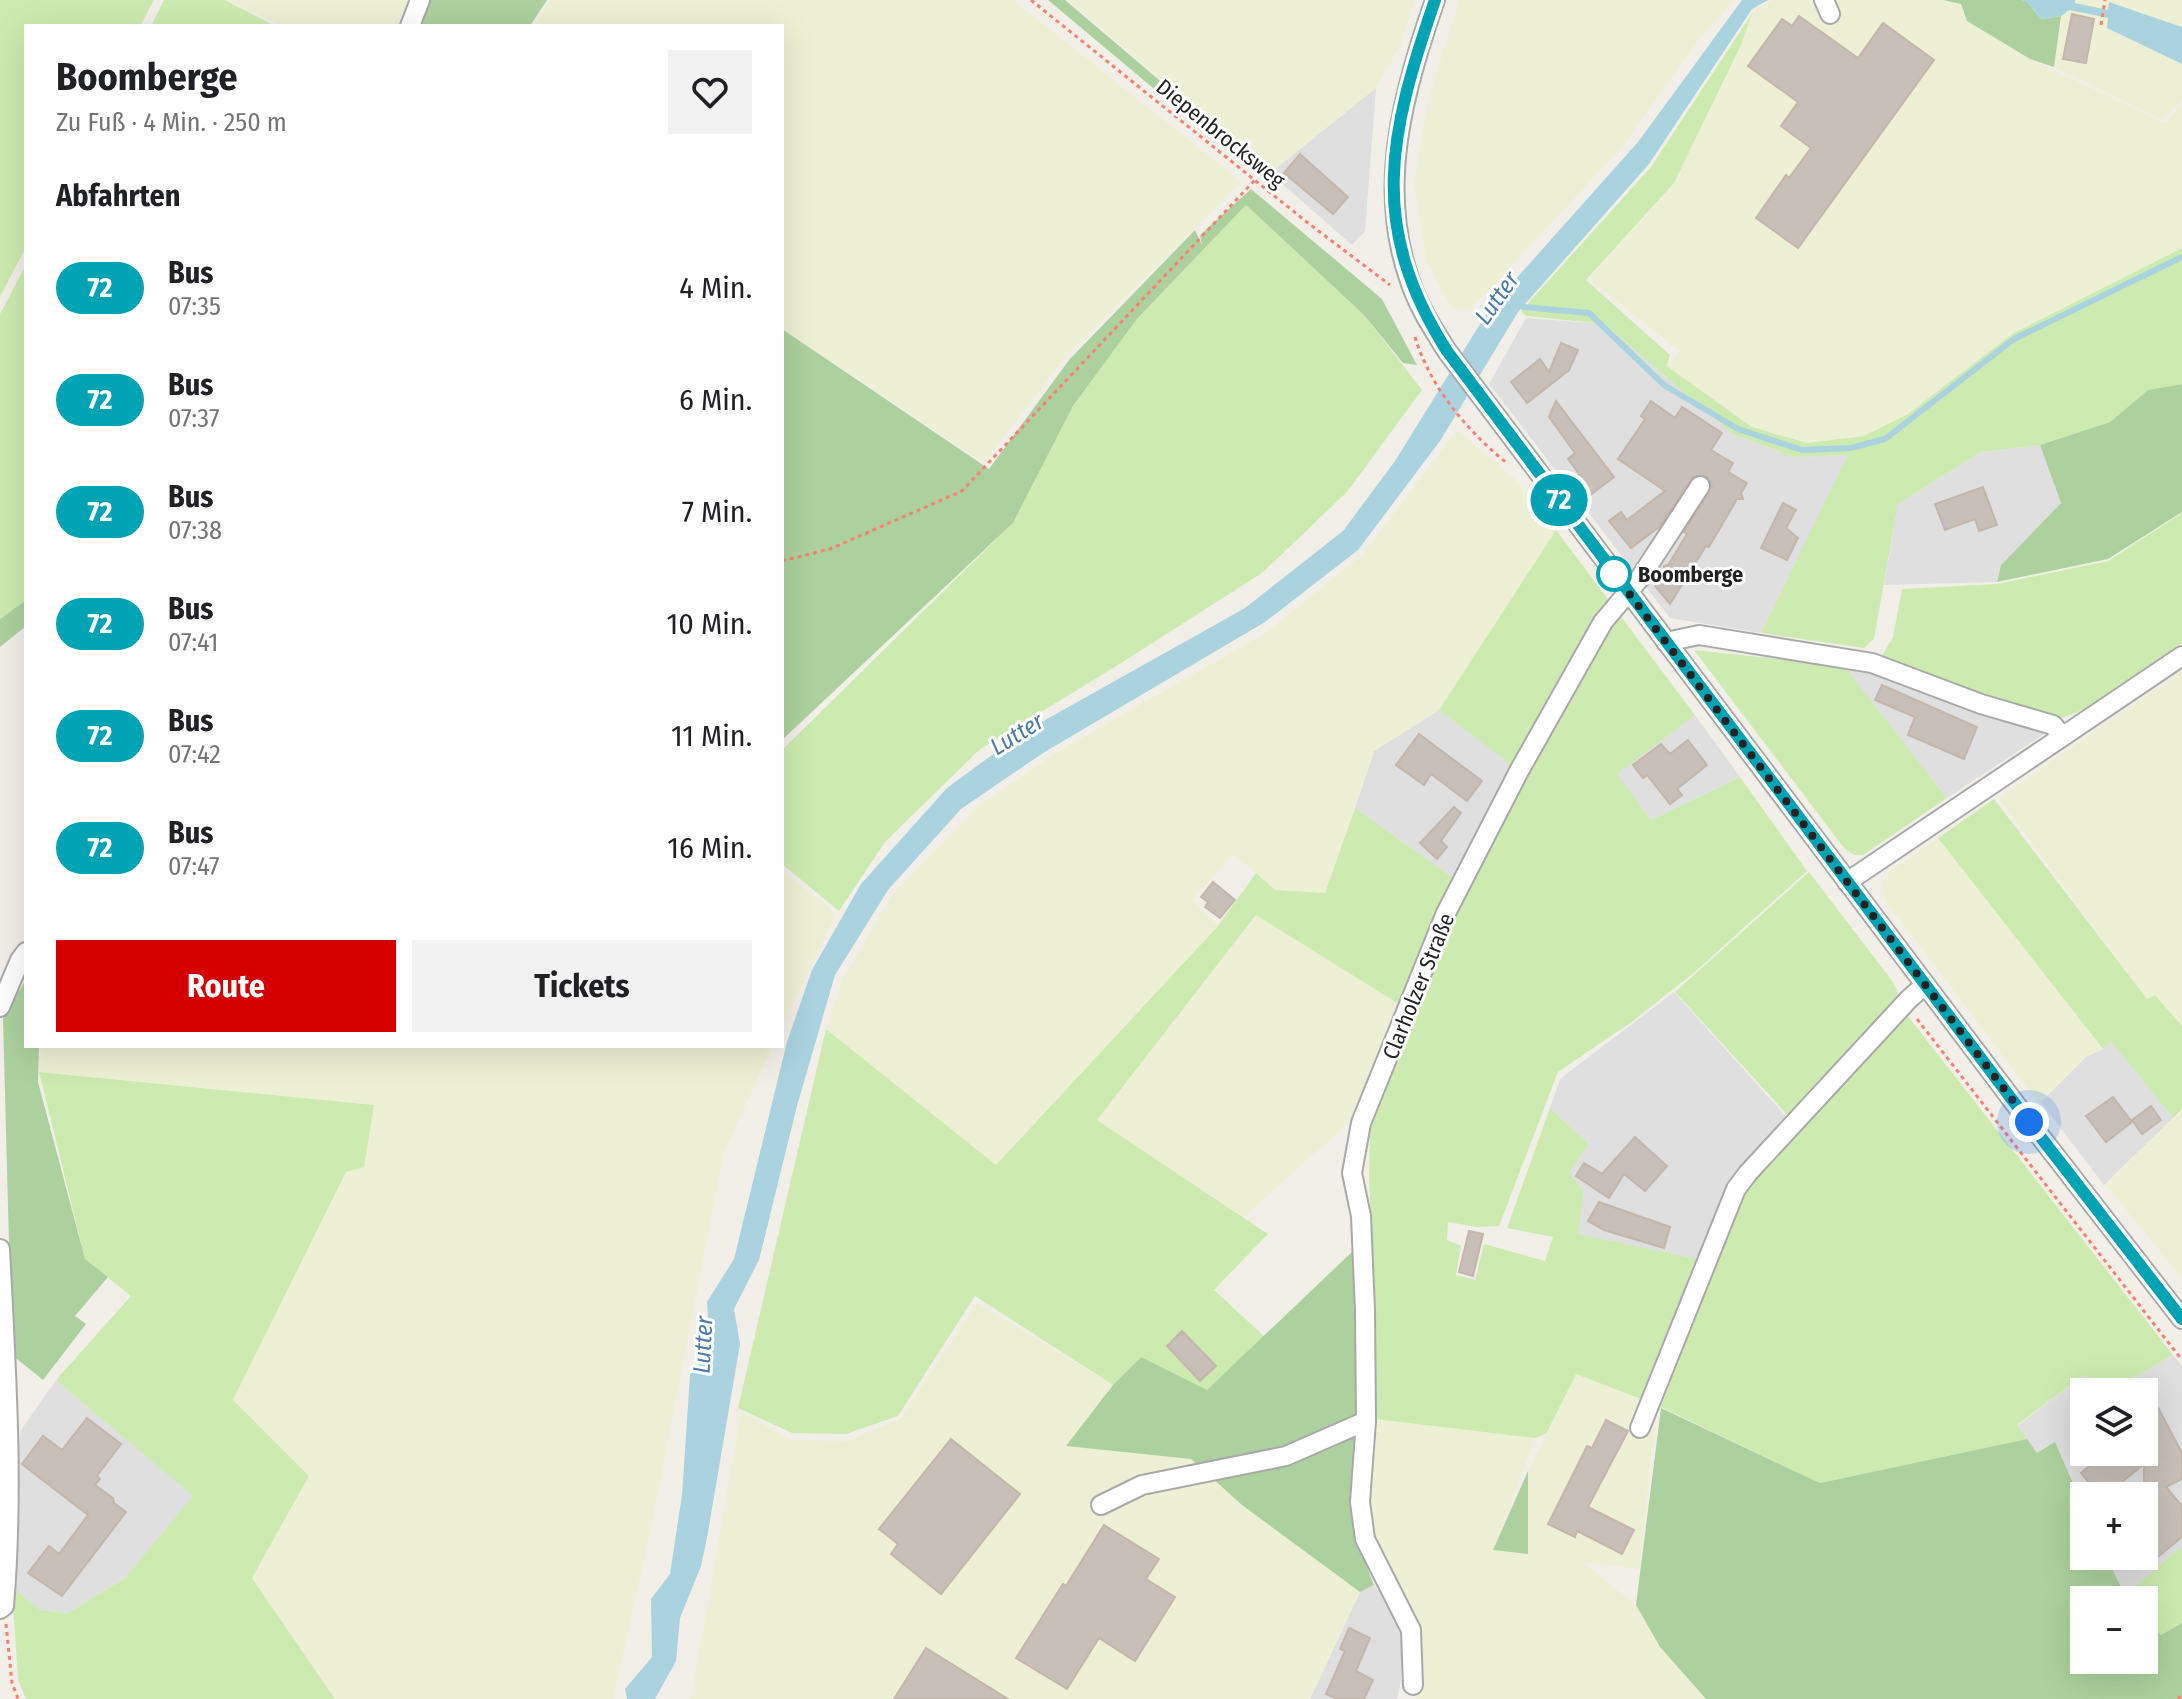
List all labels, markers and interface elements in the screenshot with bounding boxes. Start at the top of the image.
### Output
button: heart [668,50,752,134]
text: Boomberge [56,54,238,100]
street label: Diepenbrocksweg [1151,73,1291,194]
text: Zu Fuß · 4 Min. · 250 m [56,107,287,138]
text: Abfahrten [56,178,180,214]
text: Bus [168,255,213,291]
water label: Lutter [1469,266,1525,330]
text: 4 Min. [679,270,752,306]
text: 72 [88,271,112,304]
text: 07:35 [168,291,221,322]
text: Bus [168,367,213,403]
text: 6 Min. [679,382,752,418]
text: 72 [88,383,112,416]
text: 07:37 [168,403,219,434]
line badge: 72 [1523,474,1595,526]
text: Bus [168,479,213,515]
text: 72 [1547,483,1571,516]
text: 7 Min. [682,494,752,530]
text: 72 [88,495,112,528]
text: 07:38 [168,515,222,546]
marker: Boomberge [1597,557,1631,591]
place label: Boomberge [1638,561,1743,588]
text: Bus [168,591,213,627]
text: 10 Min. [667,606,752,642]
text: 72 [88,607,112,640]
text: 07:41 [168,627,218,658]
text: Bus [168,703,213,739]
water label: Lutter [985,707,1049,761]
text: 11 Min. [671,718,752,754]
text: 72 [88,719,112,752]
text: 07:42 [168,739,221,770]
text: Bus [168,815,213,851]
text: 16 Min. [667,830,752,866]
text: 72 [88,831,112,864]
text: 07:47 [168,851,220,882]
street label: Clarholzer Straße [1377,909,1460,1063]
button: Route [56,940,396,1032]
button: Tickets [412,940,752,1032]
your location [2009,1102,2049,1142]
water label: Lutter [688,1315,719,1374]
map controls [2070,1378,2158,1674]
button: layers [2070,1378,2158,1466]
button: + [2070,1482,2158,1570]
button: − [2070,1586,2158,1674]

